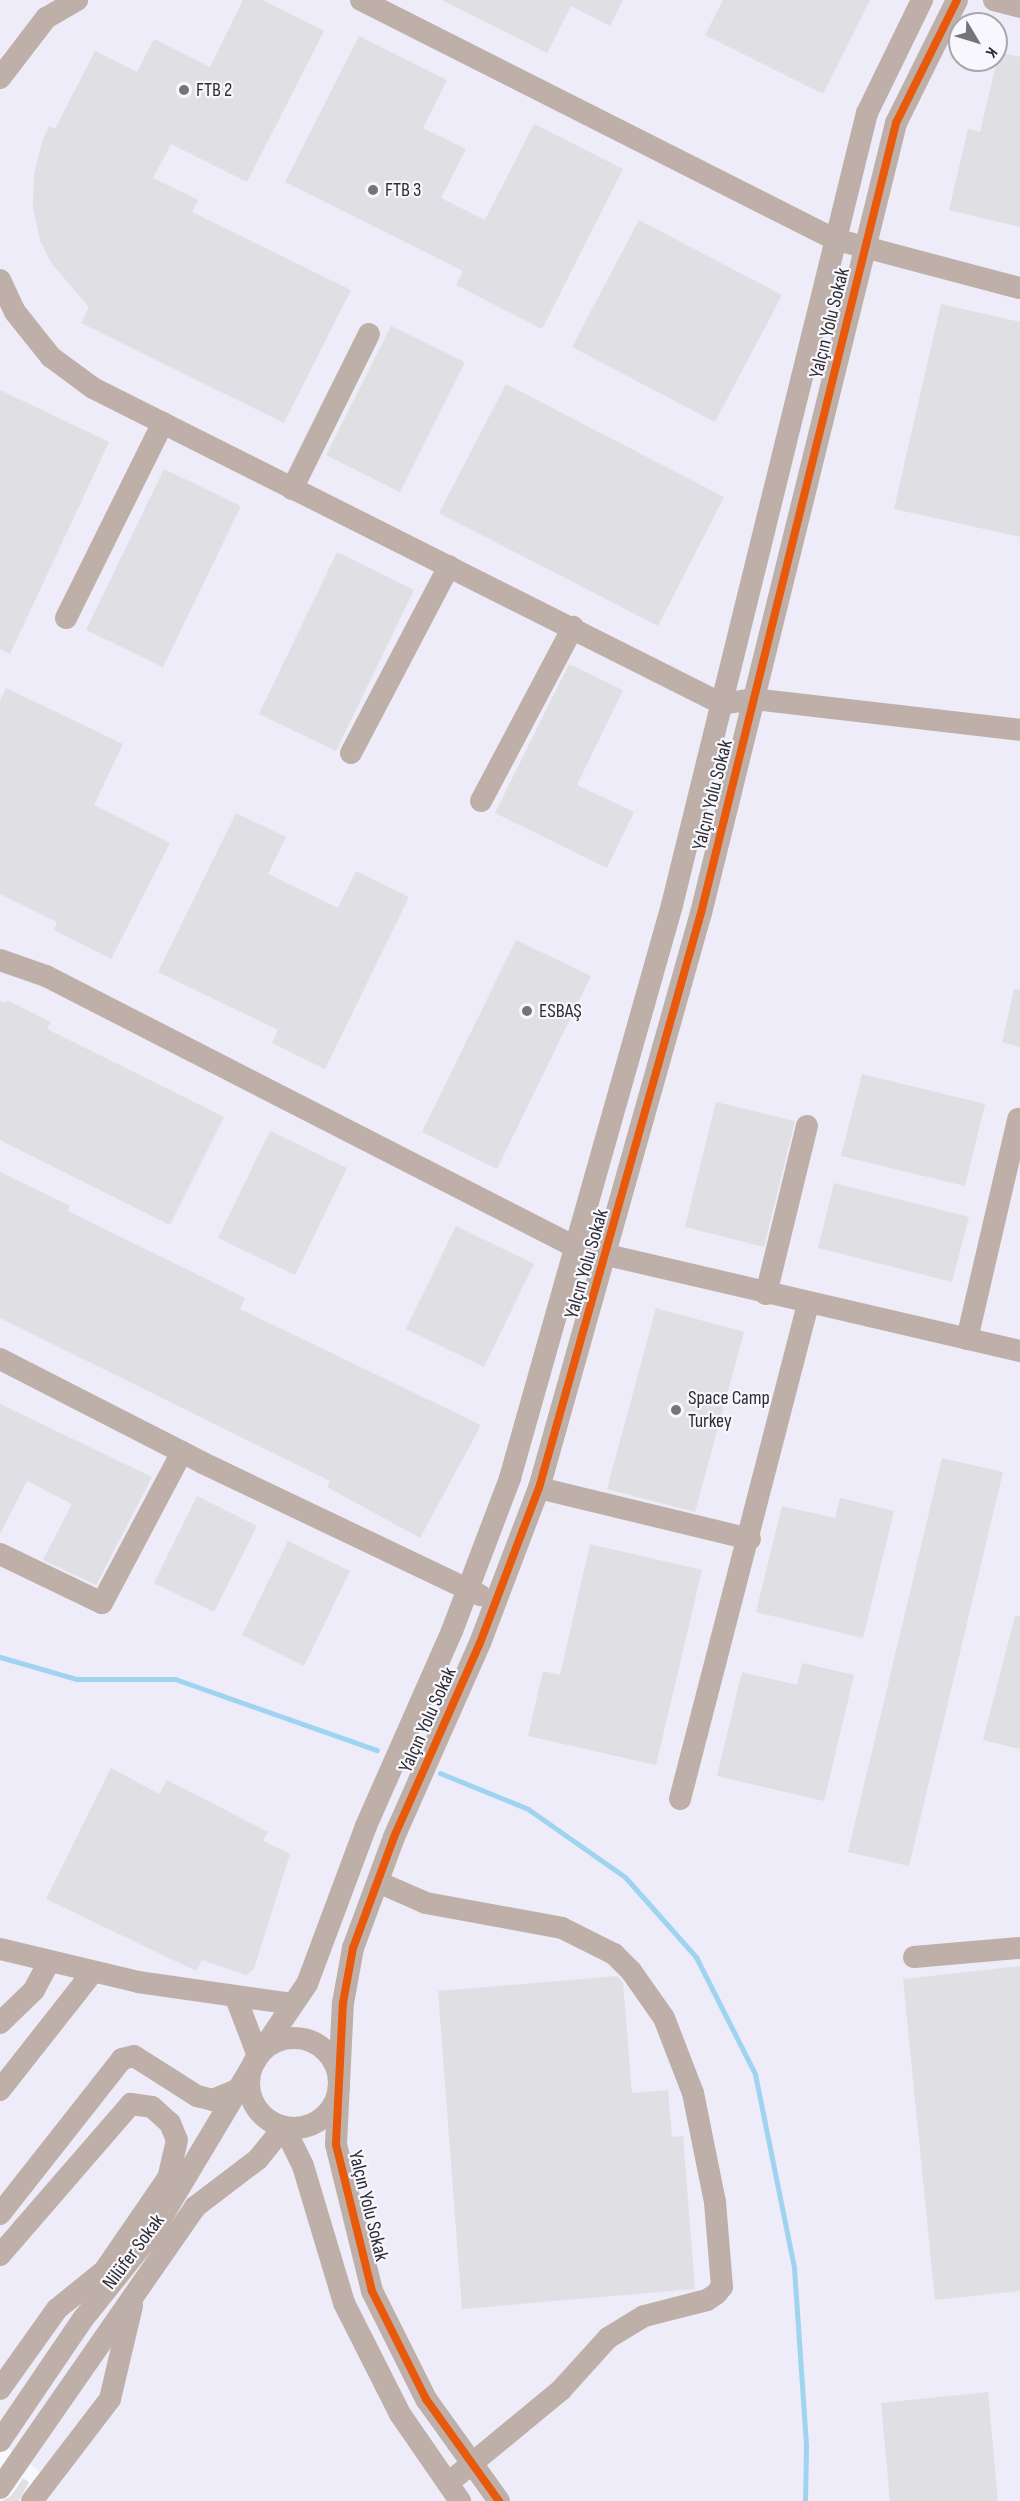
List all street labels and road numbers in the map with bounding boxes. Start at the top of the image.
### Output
street label: Yalçın Yolu Sokak [805,265,855,381]
street label: Yalçın Yolu Sokak [688,737,738,853]
street label: Yalçın Yolu Sokak [560,1206,614,1322]
street label: Yalçın Yolu Sokak [394,1664,462,1776]
street label: Yalçın Yolu Sokak [343,2148,393,2264]
street label: Nilüfer Sokak [98,2210,170,2294]

